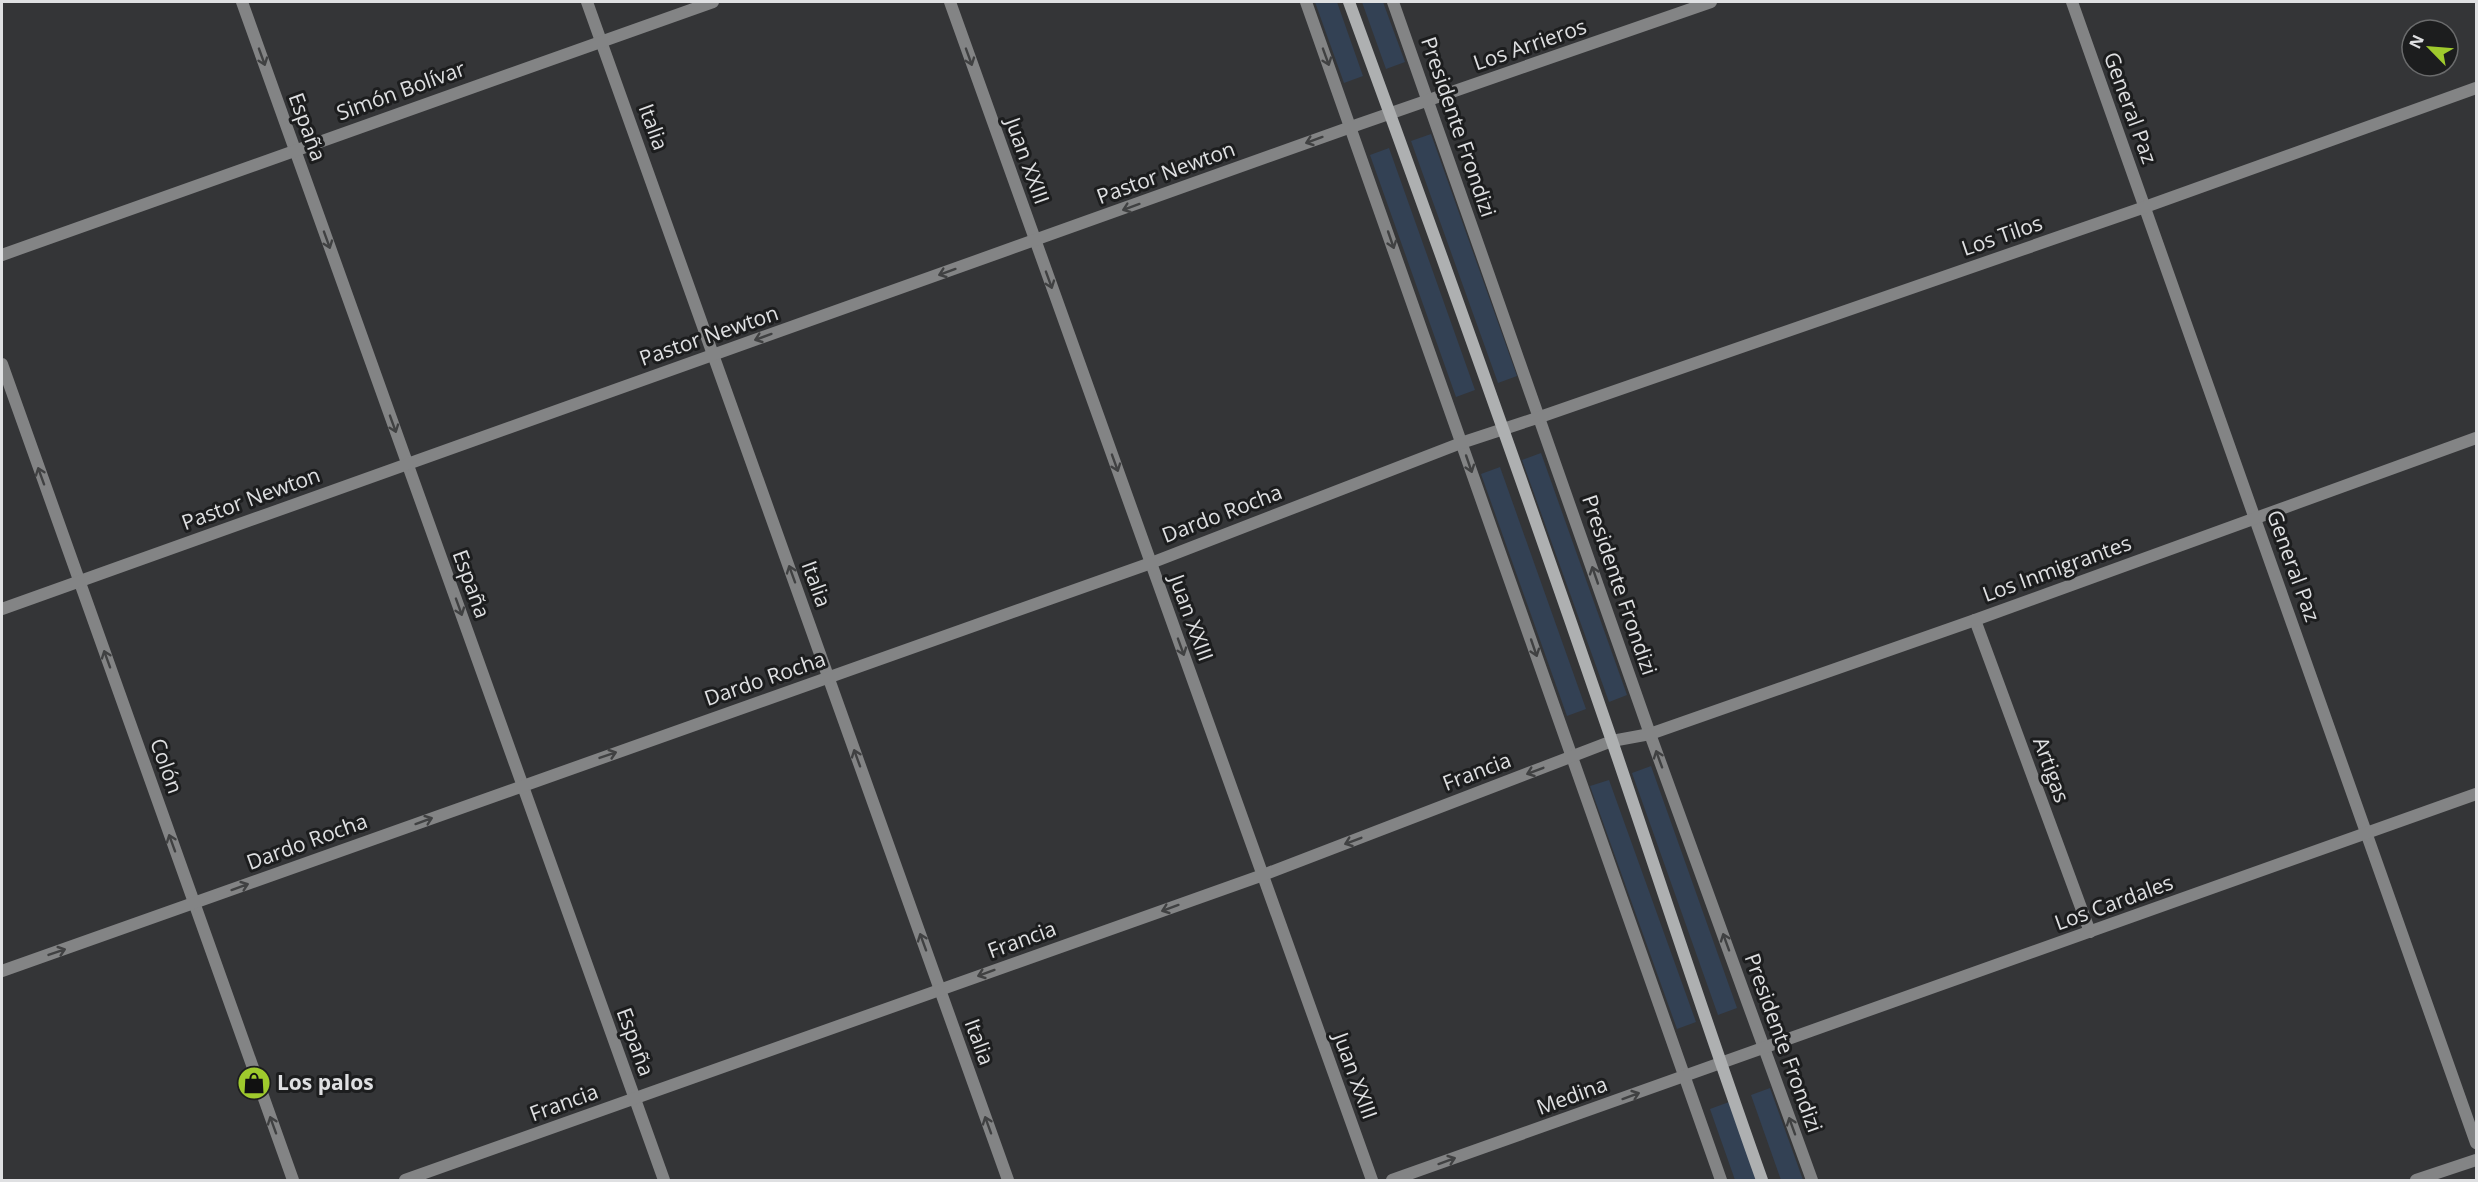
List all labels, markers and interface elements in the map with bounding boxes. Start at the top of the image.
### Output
street label: Los Arrieros [1469,12,1590,76]
north arrow [2400,18,2460,78]
text: N [2404,31,2429,52]
street label: Presidente Frondizi [1415,33,1503,220]
one-way arrow [257,47,268,65]
one-way arrow [965,47,976,65]
one-way arrow [1321,47,1332,65]
street label: General Paz [2098,48,2164,168]
street label: Simón Bolívar [333,54,469,126]
street label: España [283,89,333,165]
street label: Italia [633,100,675,154]
street label: Juan XXIII [999,112,1057,208]
street label: Pastor Newton [1093,134,1239,210]
one-way arrow [1305,136,1324,147]
one-way arrow [1122,202,1141,213]
street label: Los Tilos [1957,208,2046,262]
one-way arrow [323,230,334,249]
one-way arrow [1386,230,1397,249]
one-way arrow [938,268,957,279]
one-way arrow [1045,270,1056,289]
street label: Pastor Newton [635,298,782,372]
one-way arrow [754,333,773,344]
one-way arrow [389,414,400,433]
one-way arrow [1110,453,1121,472]
one-way arrow [1464,454,1475,473]
street label: Pastor Newton [178,460,324,536]
one-way arrow [35,467,46,485]
street label: Dardo Rocha [1158,477,1286,549]
street label: Presidente Frondizi [1576,491,1664,678]
street label: General Paz [2261,506,2327,626]
street label: Los Inmigrantes [1978,528,2135,608]
street label: España [447,546,497,622]
street label: Italia [796,557,838,611]
one-way arrow [785,566,796,584]
one-way arrow [1588,566,1599,585]
street label: Juan XXIII [1163,569,1221,665]
one-way arrow [454,597,465,616]
one-way arrow [1176,637,1187,656]
one-way arrow [1529,638,1540,657]
street label: Dardo Rocha [700,644,829,712]
one-way arrow [100,650,111,669]
street label: Artigas [2027,733,2077,806]
street label: Colón [144,734,190,797]
street label: Francia [1438,745,1515,797]
one-way arrow [598,749,616,760]
one-way arrow [851,749,862,768]
one-way arrow [1653,750,1664,769]
one-way arrow [1526,766,1545,777]
street label: Dardo Rocha [242,806,371,876]
one-way arrow [414,814,433,825]
one-way arrow [166,834,177,853]
one-way arrow [1344,836,1363,847]
street label: Los Cardales [2051,868,2177,936]
one-way arrow [231,880,249,891]
one-way arrow [1161,903,1180,914]
street label: Francia [984,914,1060,964]
one-way arrow [916,933,927,952]
one-way arrow [1719,933,1730,952]
one-way arrow [47,946,66,957]
street label: Presidente Frondizi [1738,949,1829,1136]
one-way arrow [977,969,996,980]
street label: España [611,1004,661,1080]
street label: Italia [959,1015,1001,1069]
street label: Juan XXIII [1327,1027,1385,1123]
shop icon: Los palos [236,1065,272,1101]
place label: Los palos [277,1068,374,1096]
street label: Medina [1532,1069,1611,1121]
street label: Francia [526,1077,602,1127]
one-way arrow [1621,1089,1640,1100]
one-way arrow [267,1117,278,1135]
one-way arrow [982,1117,993,1135]
one-way arrow [1786,1117,1797,1135]
one-way arrow [1437,1154,1456,1165]

